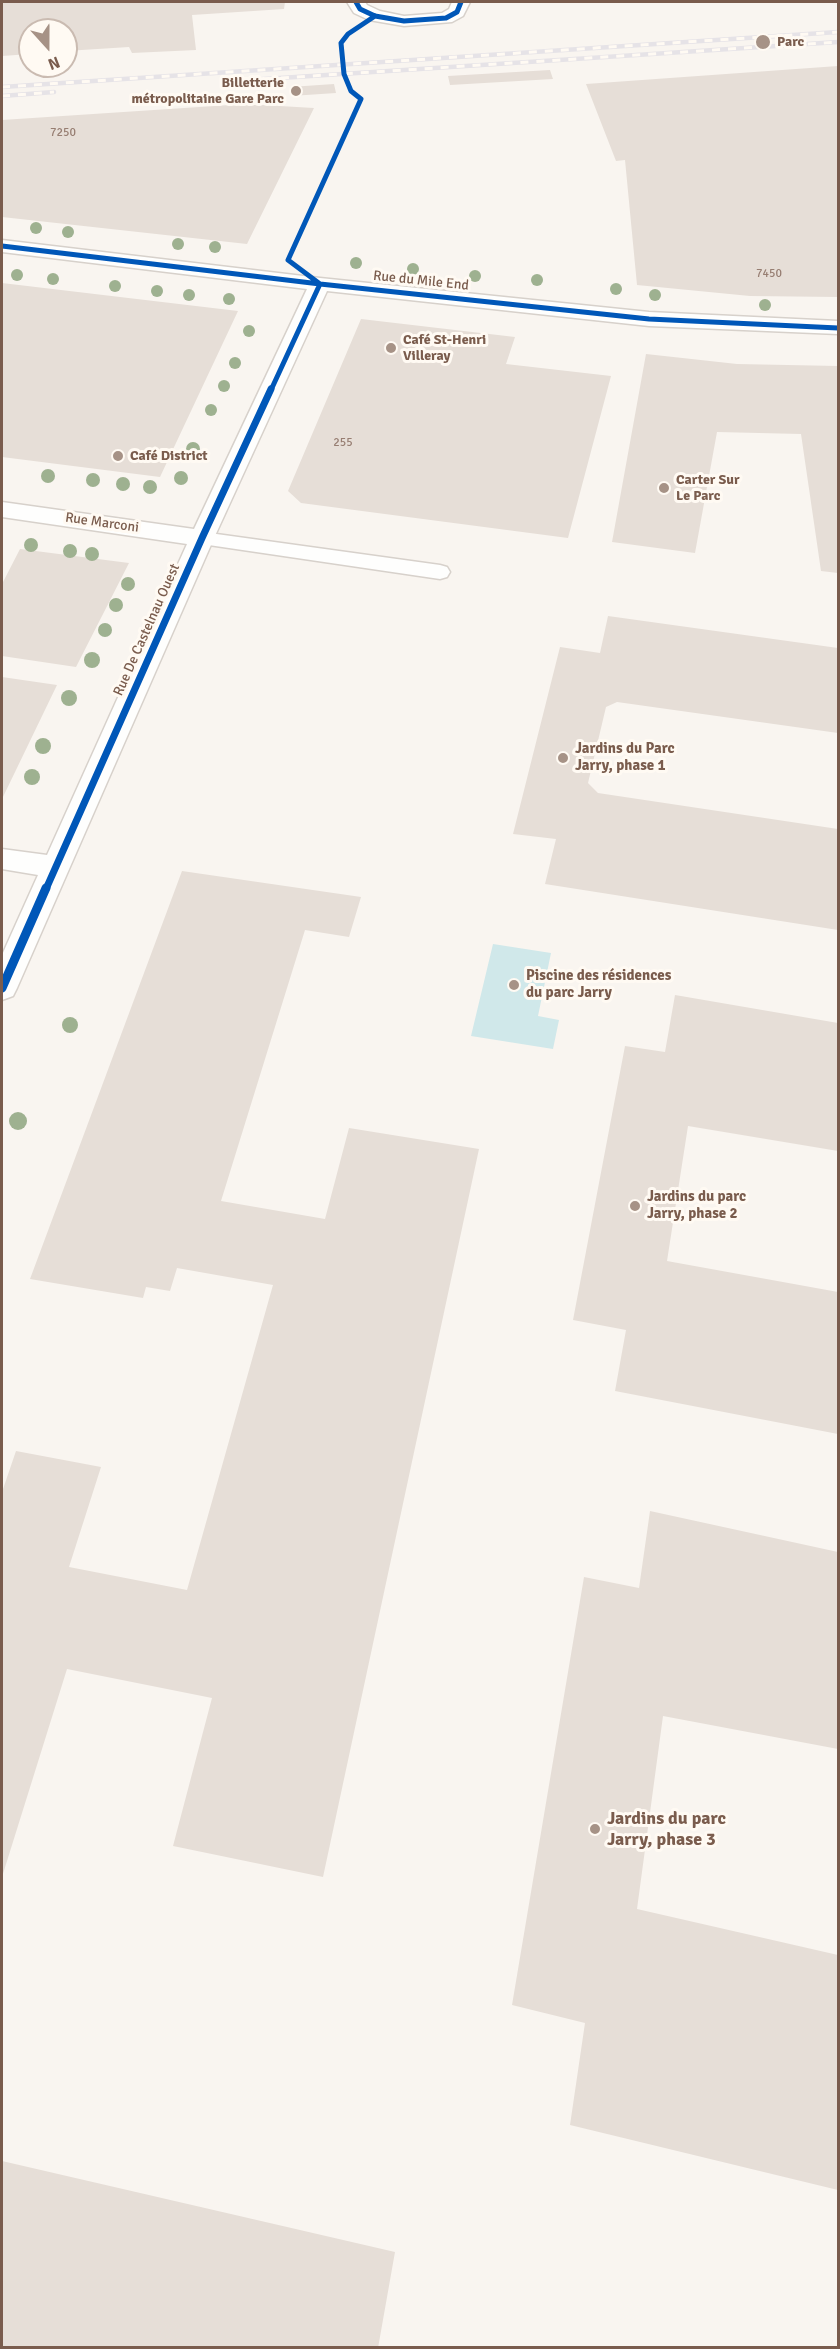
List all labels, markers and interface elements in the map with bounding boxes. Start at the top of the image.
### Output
north arrow [18,18,78,78]
marker: Parc [754,33,772,51]
place label: Parc [777,34,804,50]
text: N [45,52,63,74]
place label: Billetterie métropolitaine Gare Parc [131,75,284,108]
marker: Billetterie métropolitaine Gare Parc [289,84,303,98]
house number: 7250 [50,126,76,140]
house number: 7450 [756,267,782,281]
street label: Rue du Mile End [372,268,470,294]
place label: Café St-Henri Villeray [403,332,486,364]
marker: Café St-Henri Villeray [384,341,398,355]
house number: 255 [333,436,353,450]
place label: Café District [130,448,208,464]
marker: Café District [111,449,125,463]
place label: Carter Sur Le Parc [676,472,740,504]
marker: Carter Sur Le Parc [657,481,671,495]
street label: Rue Marconi [64,510,140,536]
street label: Rue De Castelnau Ouest [110,561,184,699]
place label: Jardins du Parc Jarry, phase 1 [575,740,675,775]
marker: Jardins du Parc Jarry, phase 1 [556,751,570,765]
place label: Piscine des résidences du parc Jarry [526,967,671,1002]
marker: Piscine des résidences du parc Jarry [507,978,521,992]
place label: Jardins du parc Jarry, phase 2 [647,1188,746,1223]
marker: Jardins du parc Jarry, phase 2 [628,1199,642,1213]
place label: Jardins du parc Jarry, phase 3 [607,1808,726,1850]
marker: Jardins du parc Jarry, phase 3 [588,1822,602,1836]

